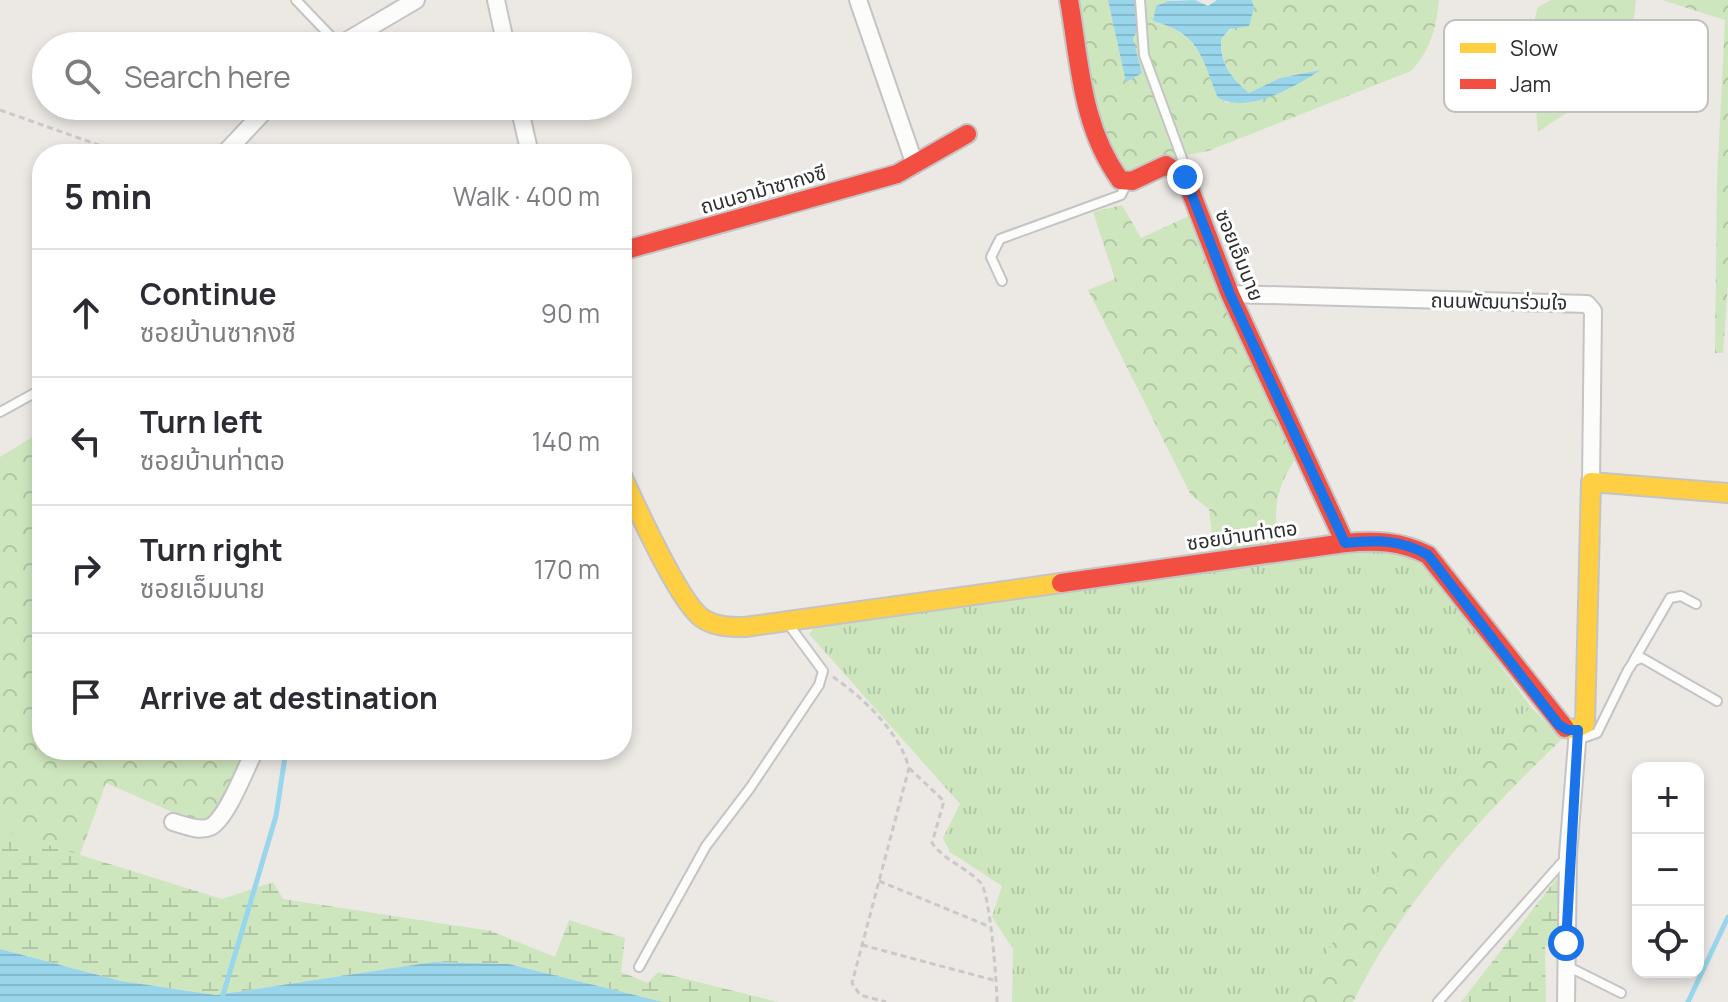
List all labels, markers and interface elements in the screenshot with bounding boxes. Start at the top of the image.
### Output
legend [1444,20,1708,112]
search box [32,32,632,120]
text: Slow [1510,33,1558,63]
icon: search [60,54,104,98]
text: Search here [124,56,291,97]
text: Jam [1510,69,1551,99]
street label: ถนนอาม้าซากงซี [697,158,829,220]
route end [1167,159,1203,195]
text: 5 min [64,173,152,219]
text: Walk · 400 m [453,178,600,214]
street label: ซอยเอ็มนาย [1209,205,1271,305]
text: Continue [140,273,276,314]
street label: ถนนพัฒนาร่วมใจ [1430,286,1568,316]
icon: ahead [64,291,108,335]
text: 90 m [541,295,600,331]
text: ซอยบ้านซากงซี [140,314,296,350]
text: Turn left [140,401,263,442]
icon: left [64,419,108,463]
text: 140 m [531,423,600,459]
text: ซอยบ้านท่าตอ [140,442,285,478]
street label: ซอยบ้านท่าตอ [1185,514,1299,556]
text: Turn right [140,529,283,570]
icon: right [64,547,108,591]
text: 170 m [534,551,600,587]
text: ซอยเอ็มนาย [140,570,265,606]
icon: arrive [64,675,108,719]
text: Arrive at destination [140,677,438,718]
map controls [1632,762,1704,978]
button: + [1632,762,1704,834]
button: − [1632,834,1704,906]
button: locate [1632,906,1704,978]
route start [1548,925,1584,961]

